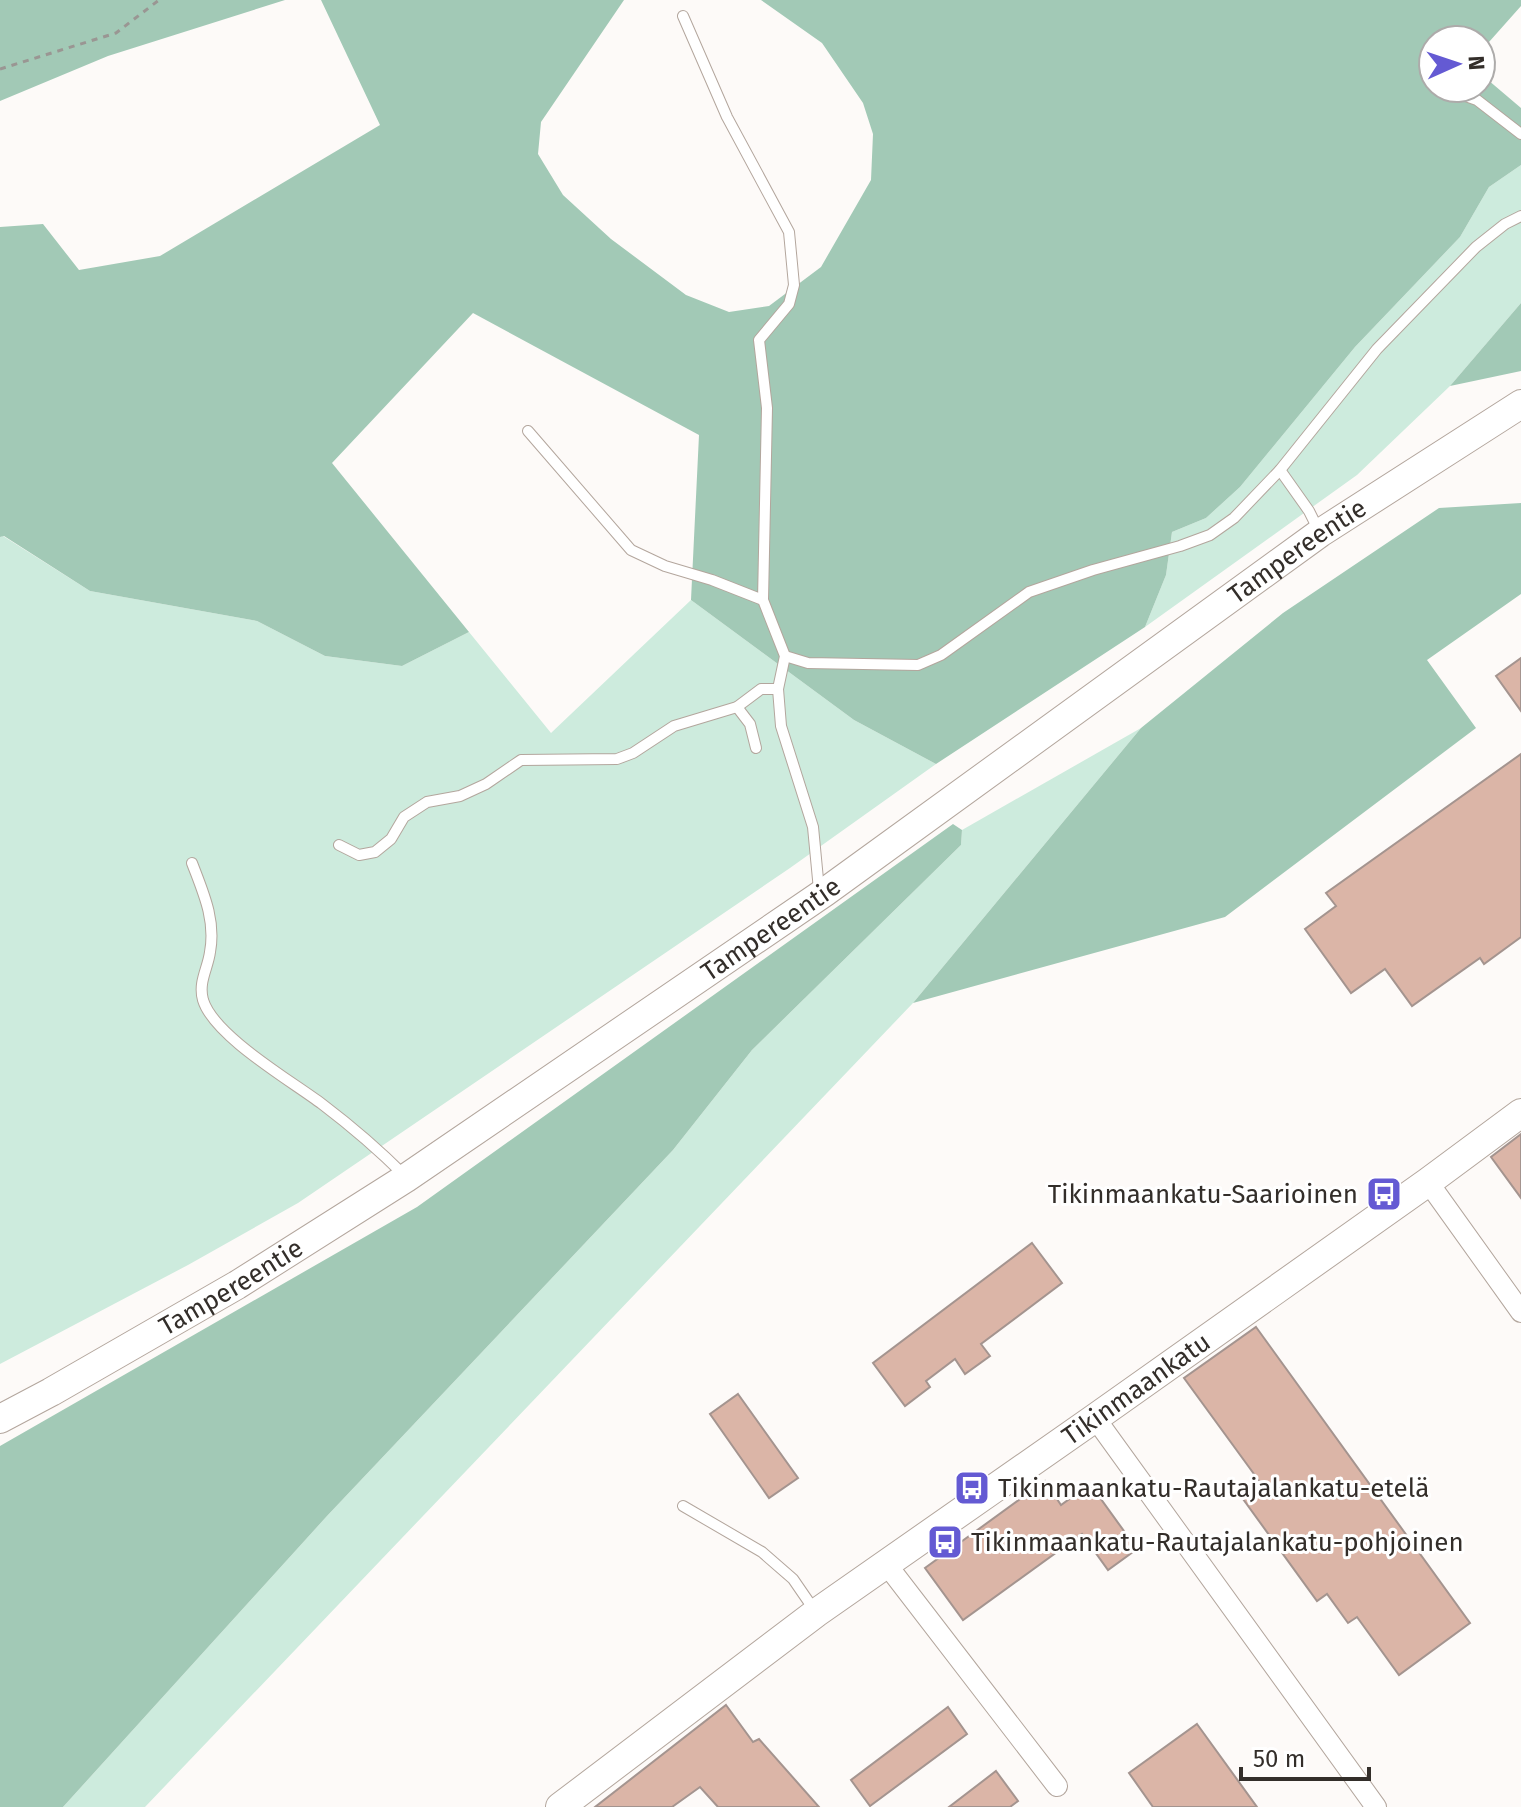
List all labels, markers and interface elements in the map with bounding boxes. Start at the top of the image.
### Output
north arrow [1417,24,1497,104]
text: N [1463,55,1490,71]
street label: Tampereentie [1222,492,1372,611]
street label: Tampereentie [695,871,847,988]
bus stop icon: Tikinmaankatu-Saarioinen [1365,1175,1403,1213]
place label: Tikinmaankatu-Saarioinen [1048,1179,1358,1210]
street label: Tampereentie [154,1232,309,1342]
street label: Tikinmaankatu [1056,1326,1216,1452]
bus stop icon: Tikinmaankatu-Rautajalankatu-etelä [953,1469,991,1507]
place label: Tikinmaankatu-Rautajalankatu-etelä [998,1473,1429,1504]
bus stop icon: Tikinmaankatu-Rautajalankatu-pohjoinen [926,1523,964,1561]
place label: Tikinmaankatu-Rautajalankatu-pohjoinen [971,1527,1464,1558]
scale bar [1241,1731,1369,1781]
text: 50 m [1253,1745,1305,1773]

